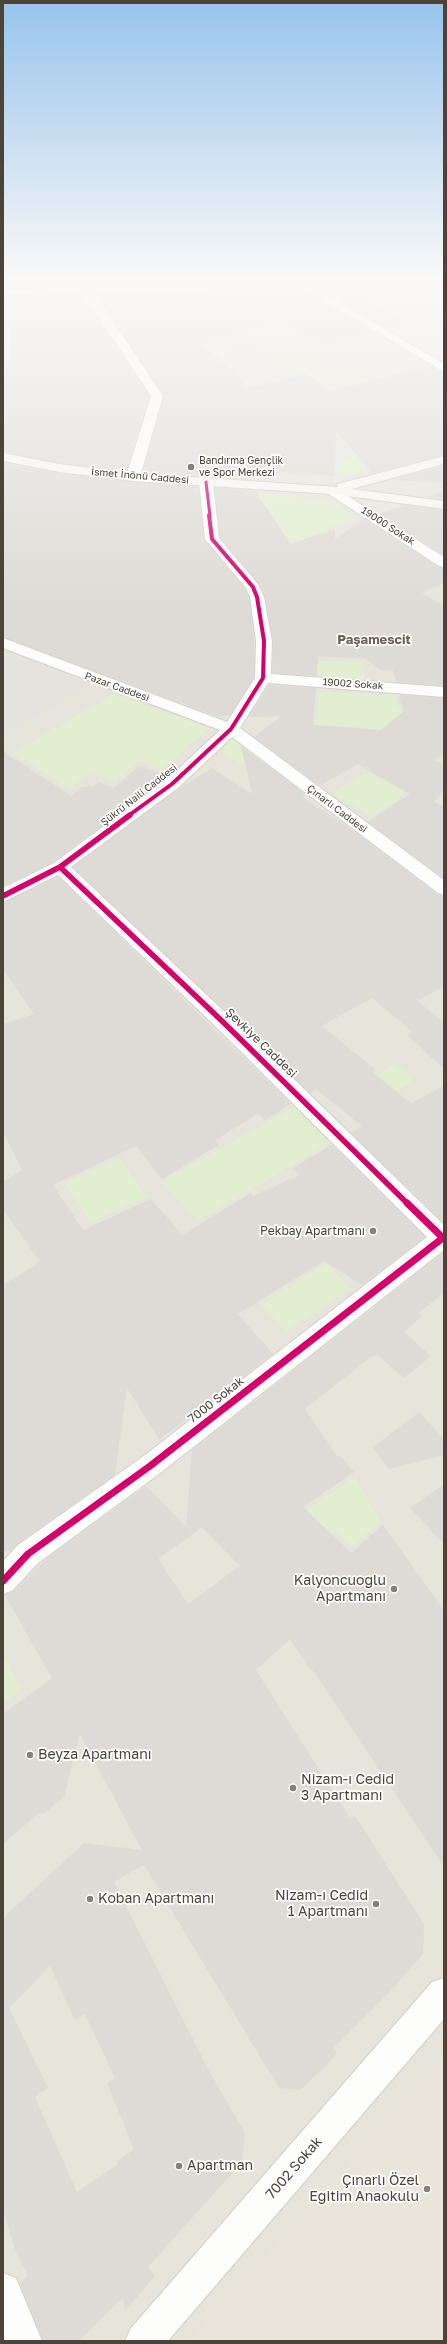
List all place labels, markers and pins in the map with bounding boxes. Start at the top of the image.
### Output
place label: Bandırma Gençlik ve Spor Merkezi [199,455,283,478]
marker: Bandırma Gençlik ve Spor Merkezi [186,462,196,472]
place label: Pekbay Apartmanı [260,1224,365,1238]
marker: Pekbay Apartmanı [368,1226,378,1236]
place label: Kalyoncuoğlu Apartmanı [294,1573,386,1606]
marker: Kalyoncuoğlu Apartmanı [389,1584,399,1594]
place label: Beyza Apartmanı [38,1747,152,1763]
marker: Beyza Apartmanı [25,1750,35,1760]
place label: Nizam-ı Cedid 3 Apartmanı [301,1772,394,1804]
marker: Nizam-ı Cedid 3 Apartmanı [288,1783,298,1793]
place label: Nizam-ı Cedid 1 Apartmanı [275,1888,368,1920]
place label: Koban Apartmanı [98,1891,214,1907]
marker: Koban Apartmanı [85,1894,95,1904]
marker: Nizam-ı Cedid 1 Apartmanı [371,1899,381,1909]
place label: Apartman [187,2158,253,2174]
marker: Apartman [174,2161,184,2171]
place label: Çınarlı Özel Eğitim Anaokulu [309,2173,419,2206]
marker: Çınarlı Özel Eğitim Anaokulu [422,2184,432,2194]

